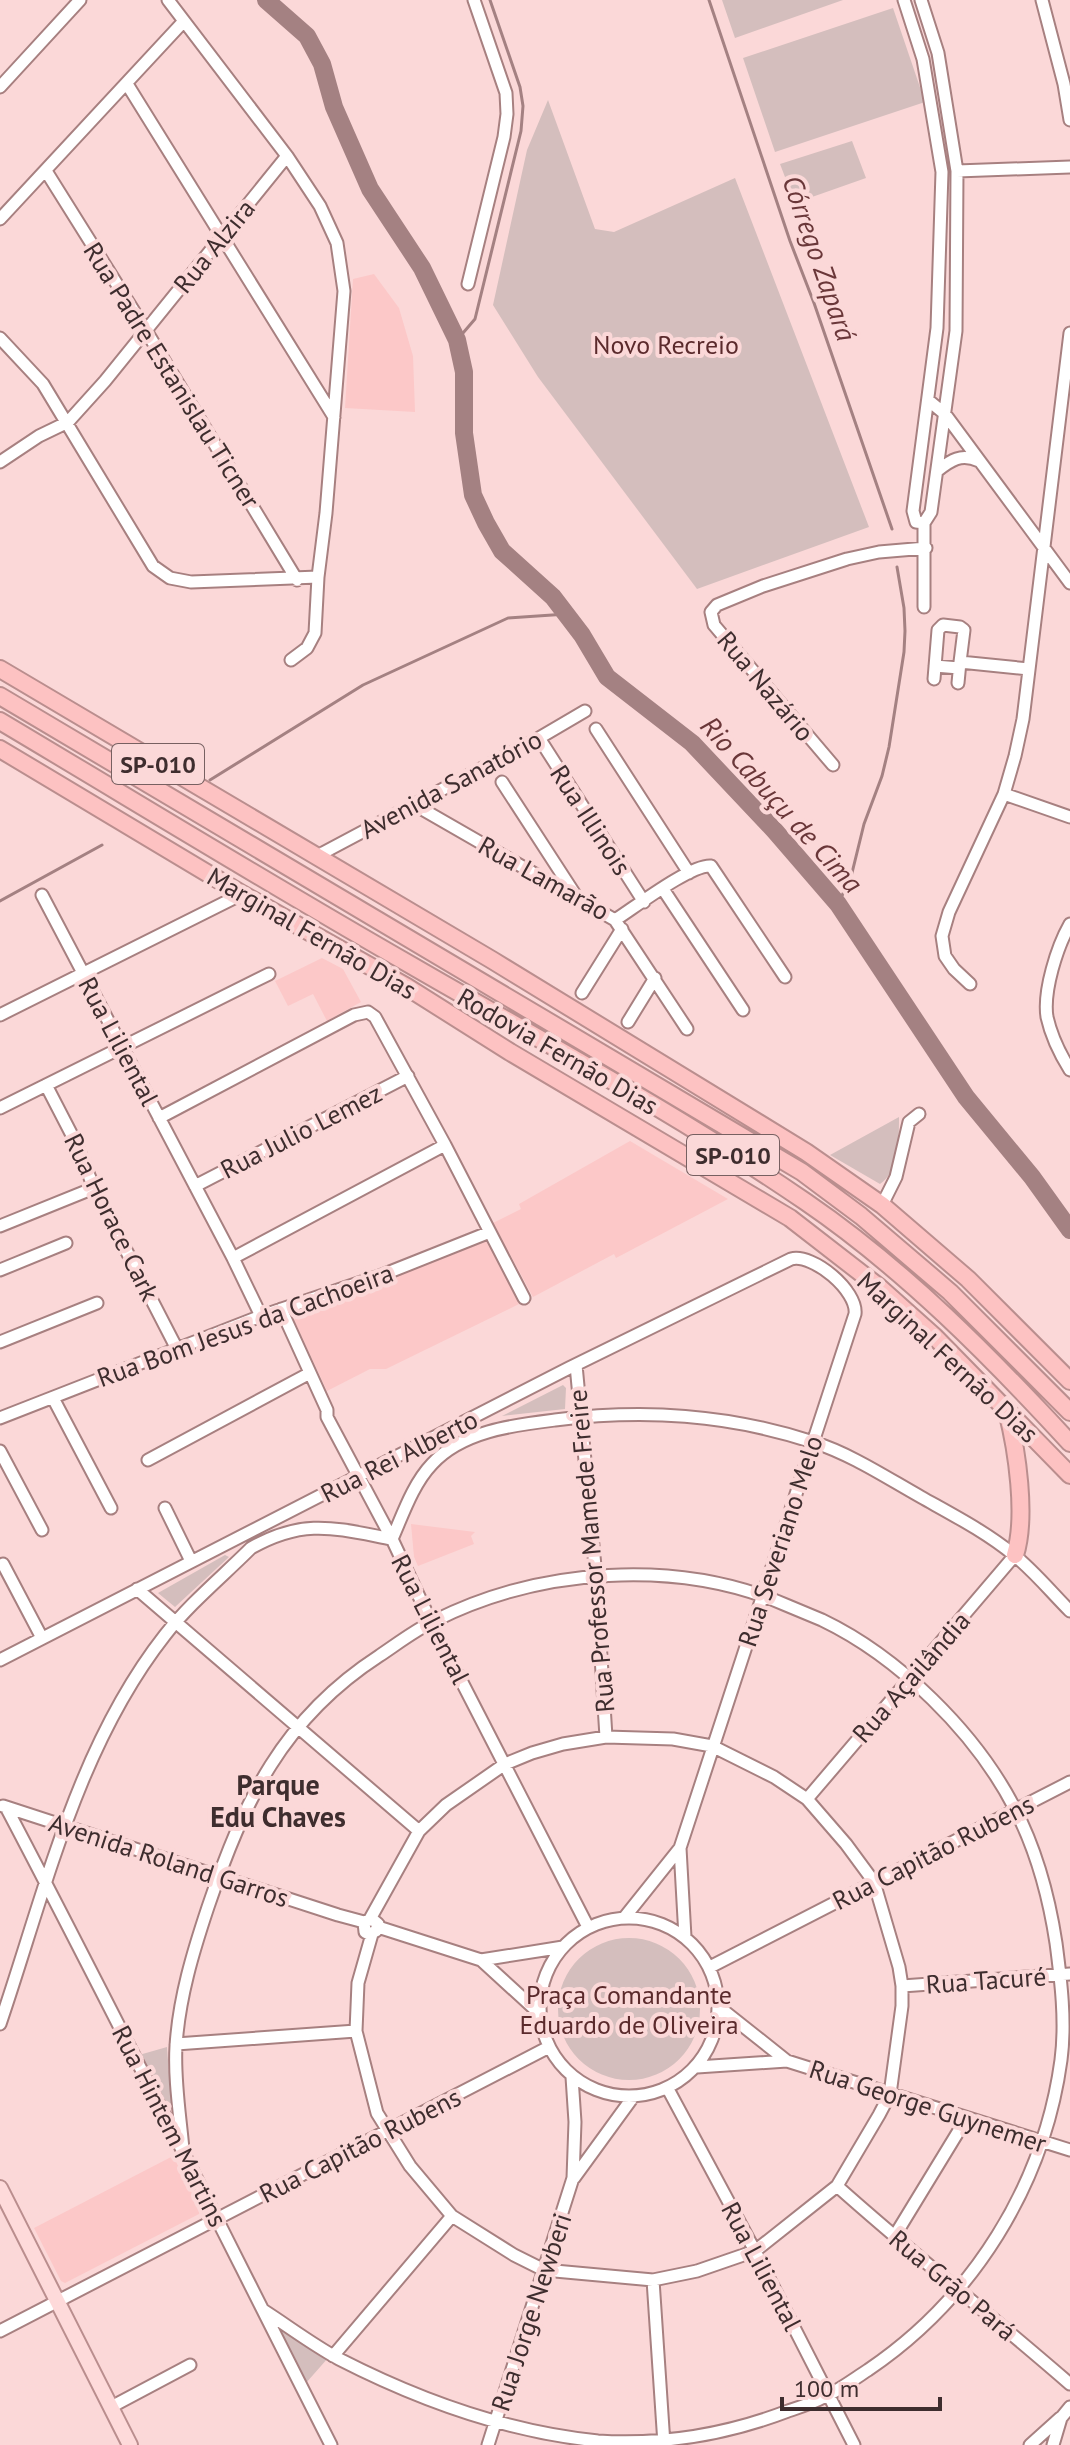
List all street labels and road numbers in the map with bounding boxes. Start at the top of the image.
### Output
street label: Rua Alzira [166,192,262,300]
street label: Rua Padre Estanislau Ticner [77,236,268,514]
street label: Rua Nazário [710,624,822,748]
street label: Avenida Sanatório [355,722,547,846]
road number: SP-010 [112,744,204,784]
street label: Rua Illinois [543,759,639,881]
street label: Rua Lamarão [473,829,615,927]
street label: Marginal Fernão Dias [201,860,423,1006]
street label: Rua Liliental [71,971,167,1111]
street label: Rodovia Fernão Dias [452,980,664,1122]
street label: Rua Julio Lemez [215,1076,387,1186]
street label: Rua Horace Cark [57,1128,167,1307]
road number: SP-010 [687,1135,779,1175]
street label: Rua Bom Jesus da Cachoeira [92,1256,398,1394]
street label: Marginal Fernão Dias [850,1264,1046,1450]
street label: Rua Professor Mamede Freire [560,1388,622,1714]
street label: Rua Rei Alberto [315,1402,483,1510]
street label: Rua Severiano Melo [730,1431,830,1651]
street label: Rua Liliental [384,1549,478,1690]
street label: Rua Açailândia [845,1605,977,1749]
street label: Rua Capitão Rubens [827,1787,1039,1917]
street label: Avenida Roland Garros [45,1806,293,1914]
street label: Rua Tacuré [925,1959,1047,2001]
street label: Rua Hintem Martins [105,2020,235,2232]
street label: Rua George Guynemer [805,2052,1051,2160]
street label: Rua Capitão Rubens [254,2080,466,2210]
street label: Rua Liliental [714,2196,810,2336]
street label: Rua Jorge Newberi [483,2209,579,2415]
street label: Rua Grão Pará [883,2222,1023,2348]

